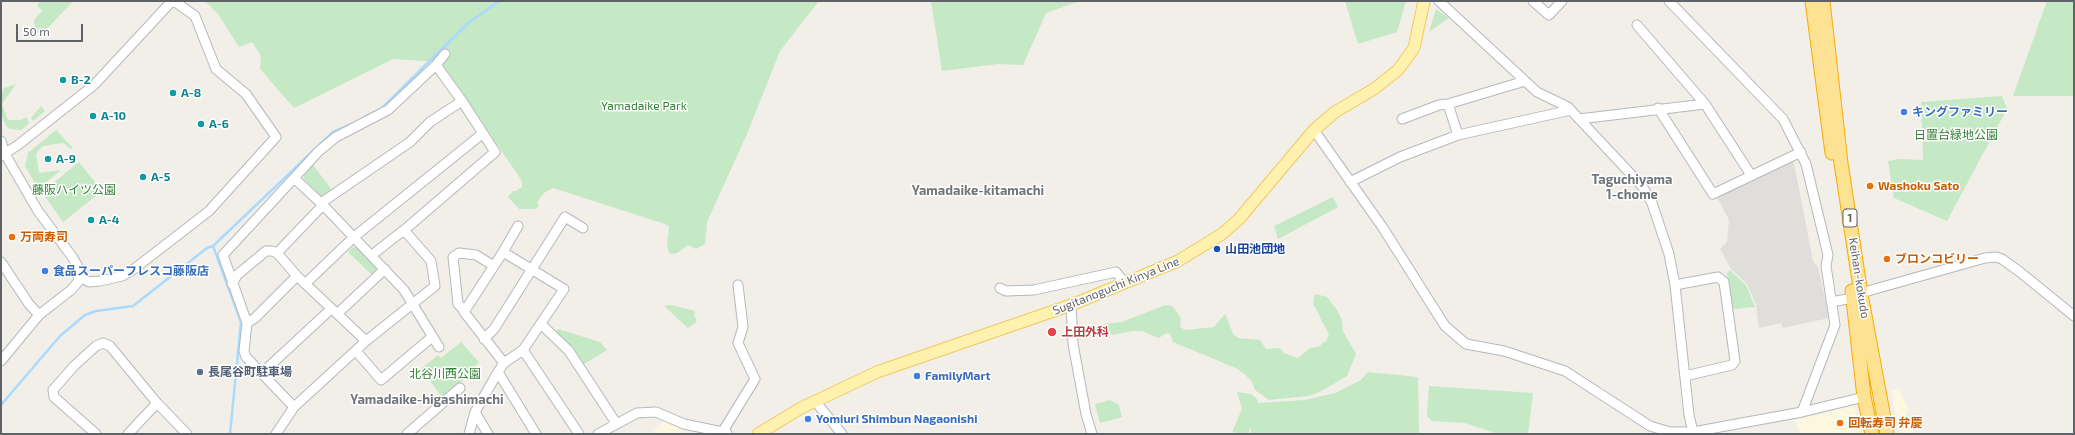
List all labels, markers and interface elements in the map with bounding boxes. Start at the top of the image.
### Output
scale bar [18,16,85,42]
text: 50 m [23,24,50,38]
place label: B-2 [71,73,91,87]
marker: B-2 [58,75,68,85]
place label: A-8 [181,86,201,100]
marker: A-8 [168,88,178,98]
park label: Yamadaike Park [601,99,687,113]
place label: キングファミリー [1912,105,2008,119]
marker: キングファミリー [1899,107,1909,117]
place label: A-10 [101,109,126,123]
marker: A-10 [88,111,98,121]
place label: A-6 [209,117,229,131]
marker: A-6 [196,119,206,129]
park label: 日置台緑地公園 [1914,128,1998,142]
place label: A-9 [56,152,76,166]
marker: A-9 [43,154,53,164]
place label: A-5 [151,170,170,184]
marker: A-5 [138,172,148,182]
district label: Taguchiyama 1-chome [1592,172,1672,203]
place label: Washoku Sato [1878,179,1959,193]
marker: Washoku Sato [1865,181,1875,191]
park label: 藤阪ハイツ公園 [32,183,116,197]
district label: Yamadaike-kitamachi [912,183,1044,199]
road number: 1 [1843,209,1857,227]
place label: A-4 [99,213,119,227]
marker: A-4 [86,215,96,225]
place label: 万両寿司 [20,230,68,244]
marker: 万両寿司 [7,232,17,242]
street label: Keihan-kokudo [1846,237,1872,319]
place label: 山田池団地 [1225,242,1285,256]
marker: 山田池団地 [1212,244,1222,254]
place label: ブロンコビリー [1895,252,1979,266]
street label: Sugitanoguchi Kinya Line [1051,254,1181,318]
marker: ブロンコビリー [1882,254,1892,264]
place label: 食品スーパーフレスコ藤阪店 [53,264,209,278]
marker: 食品スーパーフレスコ藤阪店 [40,266,50,276]
place label: 上田外科 [1061,325,1109,339]
marker: 上田外科 [1046,326,1058,338]
place label: 長尾谷町駐車場 [208,365,292,379]
marker: 長尾谷町駐車場 [195,367,205,377]
park label: 北谷川西公園 [409,367,481,381]
place label: FamilyMart [925,369,990,383]
marker: FamilyMart [912,371,922,381]
district label: Yamadaike-higashimachi [350,392,504,408]
place label: Yomiuri Shimbun Nagaonishi [816,412,978,426]
marker: Yomiuri Shimbun Nagaonishi [803,414,813,424]
place label: 回転寿司 弁慶 [1848,416,1923,430]
marker: 回転寿司 弁慶 [1835,418,1845,428]

